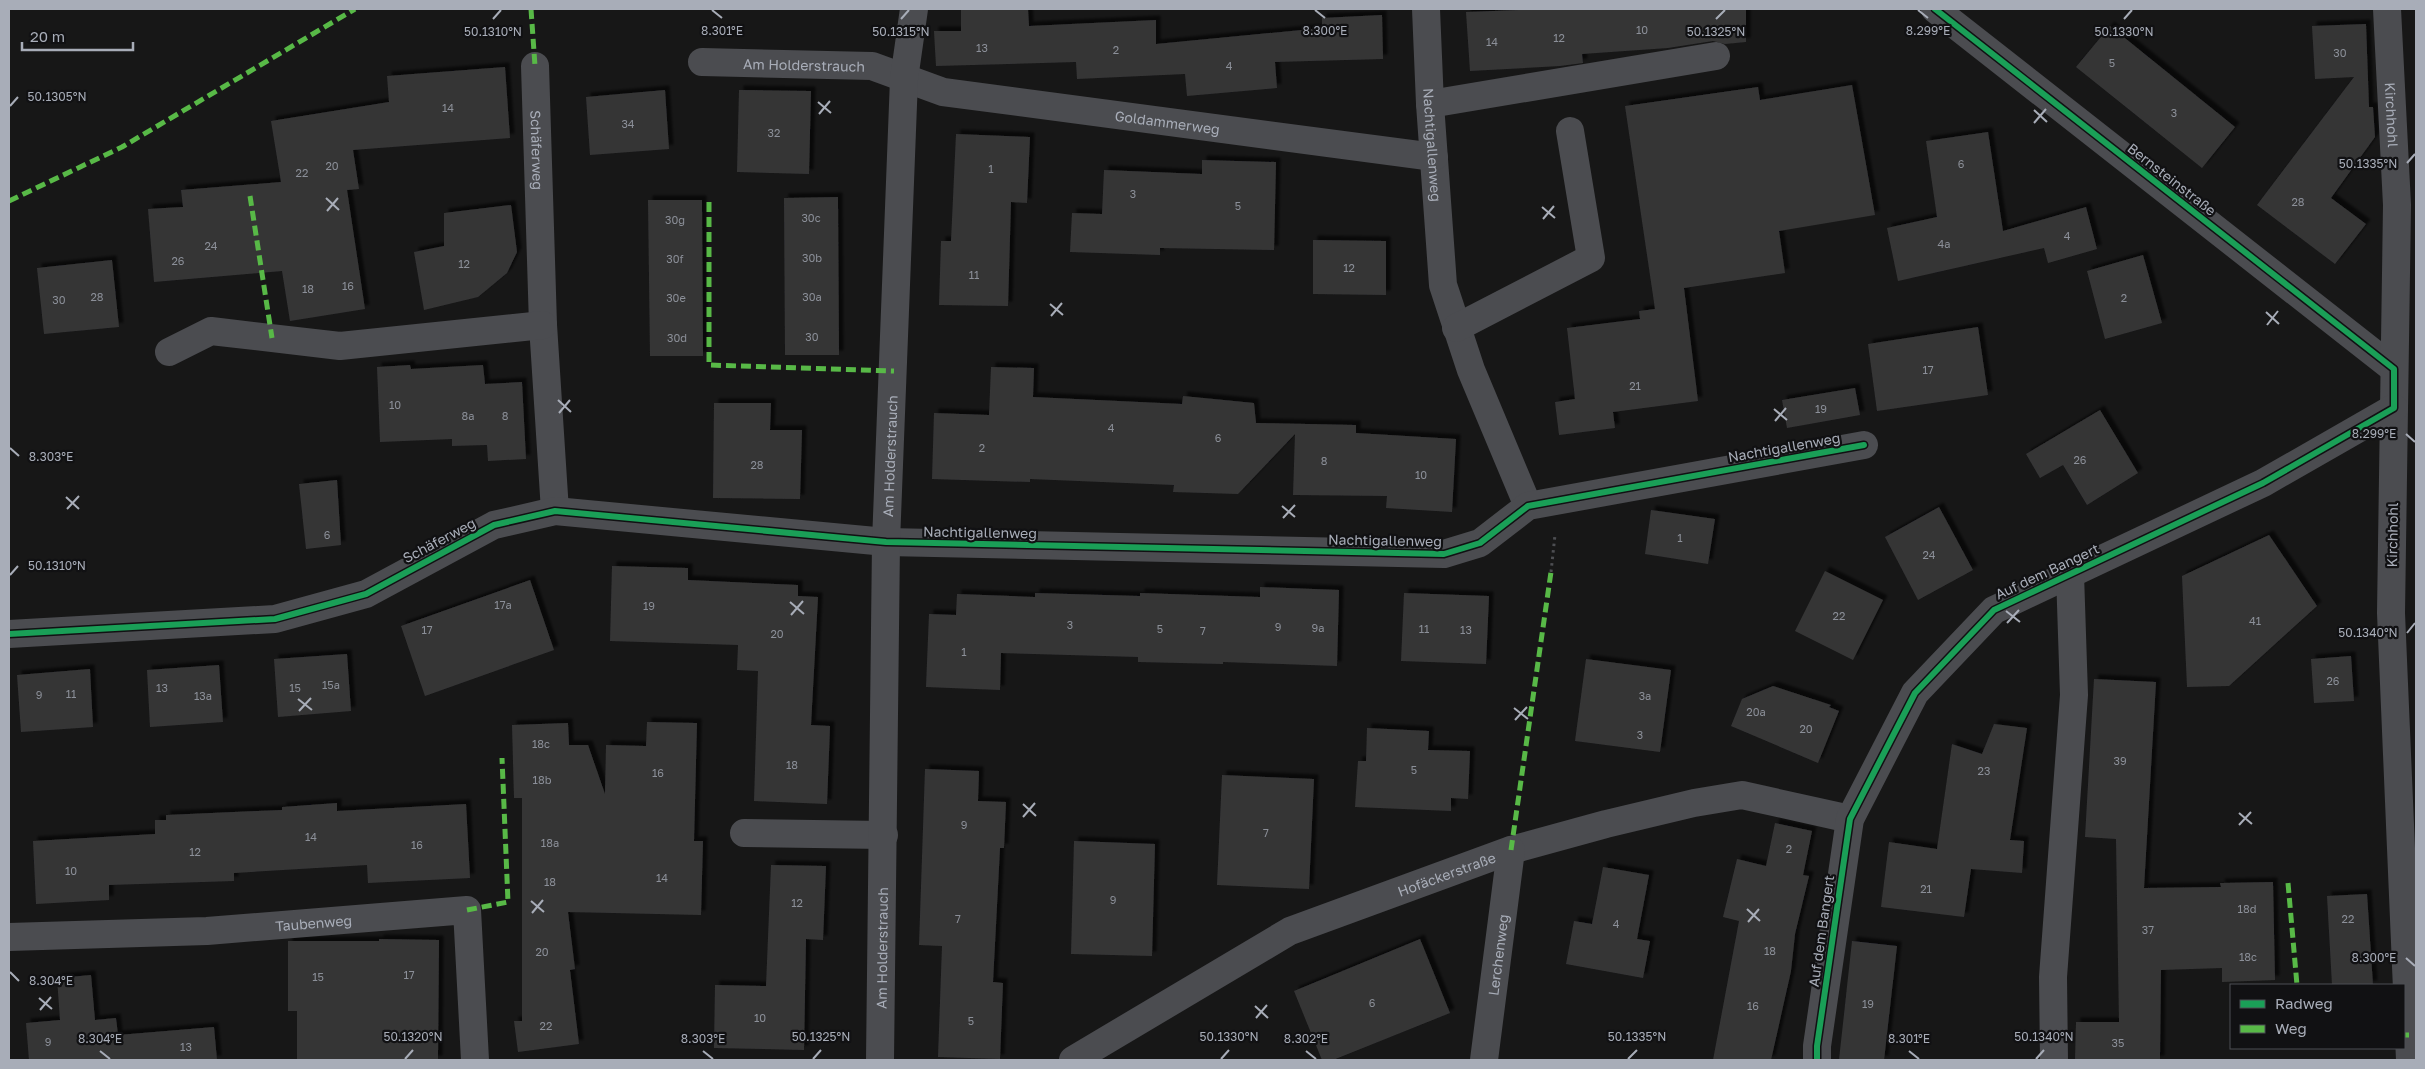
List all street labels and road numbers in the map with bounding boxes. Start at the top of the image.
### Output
street label: Am Holderstrauch [743,54,865,74]
street label: Kirchhohl [2382,82,2403,148]
street label: Nachtigallenweg [1421,88,1445,202]
street label: Goldammerweg [1114,106,1221,137]
street label: Schäferweg [528,110,547,190]
street label: Bernsteinstraße [2124,139,2220,219]
street label: Am Holderstrauch [878,395,900,517]
street label: Nachtigallenweg [1726,429,1842,465]
street label: Kirchhohl [2383,502,2401,568]
street label: Schäferweg [400,514,478,566]
street label: Nachtigallenweg [923,523,1037,541]
street label: Nachtigallenweg [1328,531,1442,549]
street label: Auf dem Bangert [1992,539,2102,603]
street label: Hofäckerstraße [1395,848,1498,899]
street label: Auf dem Bangert [1805,874,1837,988]
street label: Am Holderstrauch [872,887,891,1009]
street label: Taubenweg [274,911,353,934]
street label: Lerchenweg [1484,913,1511,997]

